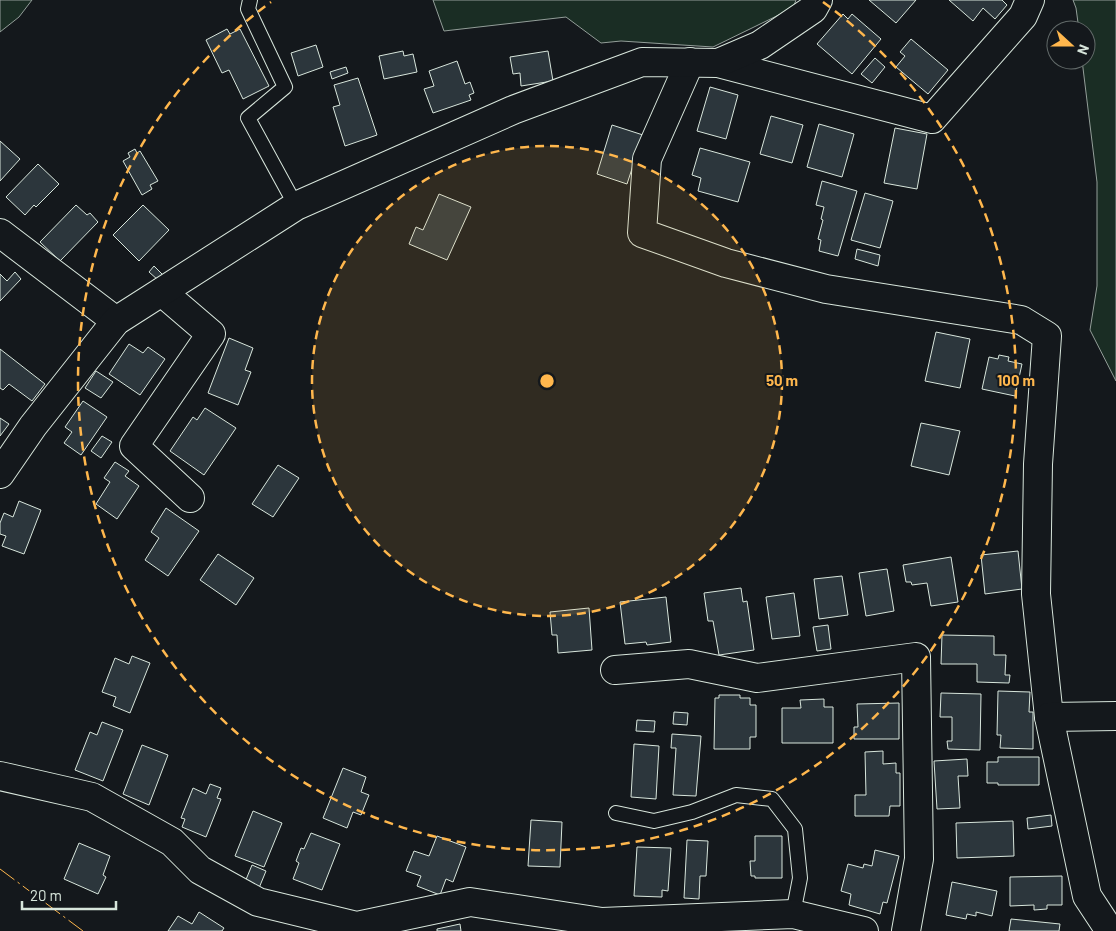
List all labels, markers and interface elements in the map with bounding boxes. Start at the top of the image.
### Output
north arrow [1046,20,1096,70]
text: N [1074,42,1093,57]
text: 50 m [766,371,798,389]
text: 100 m [997,371,1035,389]
centre of rings [538,372,556,390]
scale bar [22,878,116,910]
text: 20 m [30,886,62,904]

